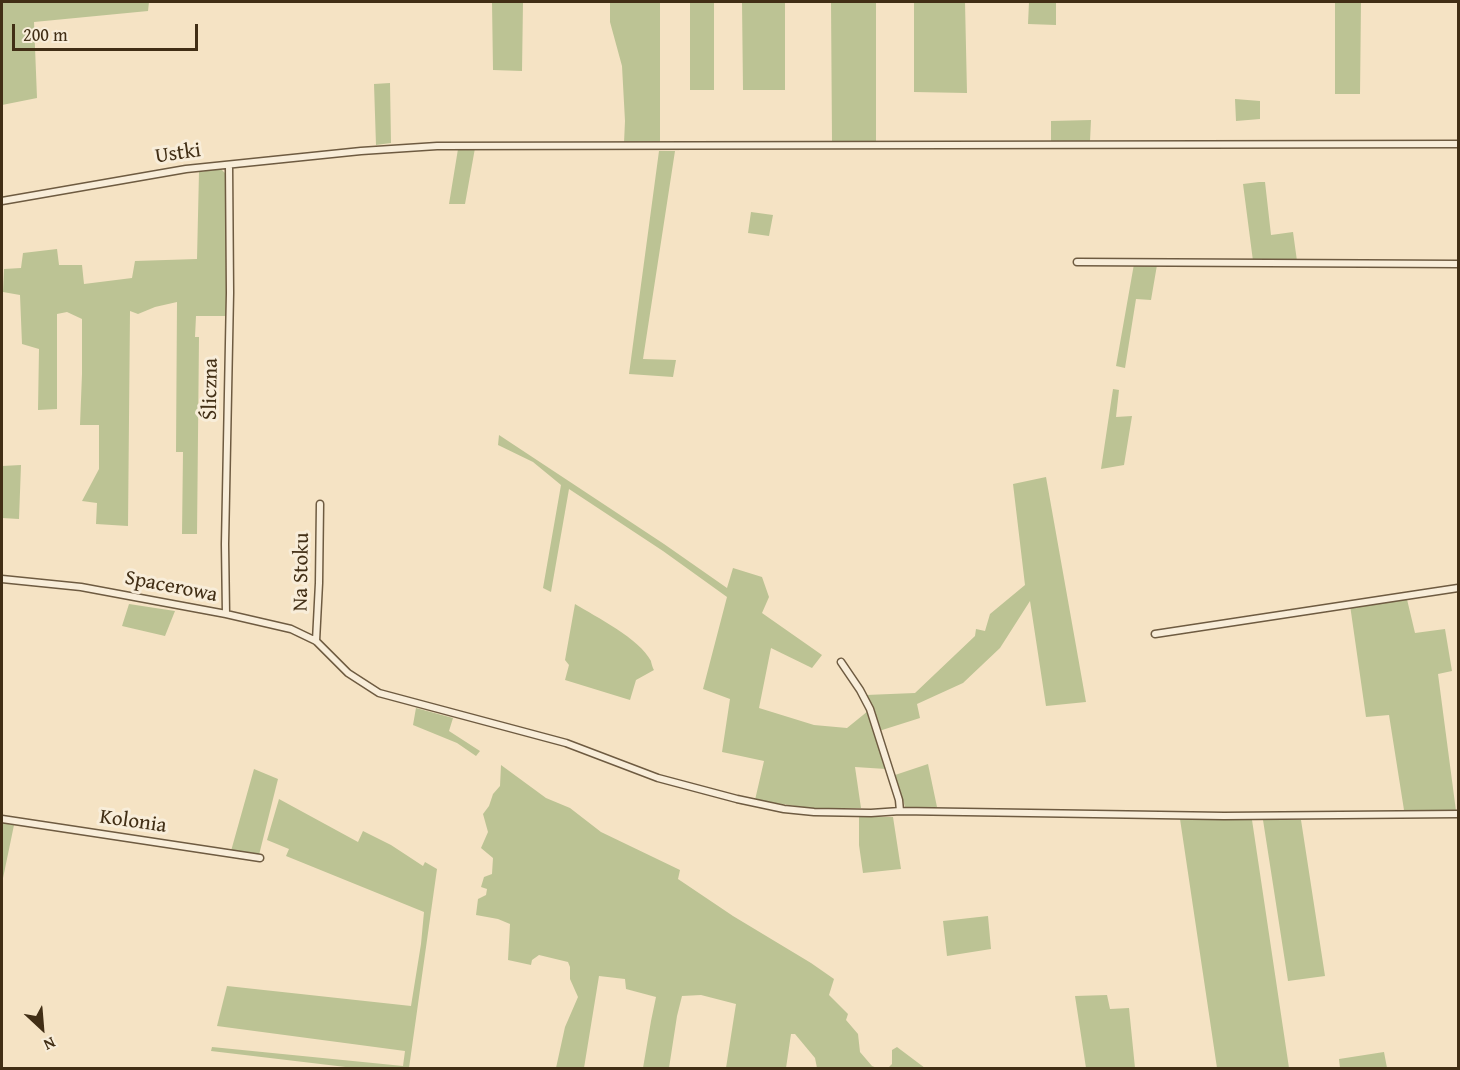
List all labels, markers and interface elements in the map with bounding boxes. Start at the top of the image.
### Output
scale bar [15,12,201,50]
text: 200 m [23,21,68,48]
street label: Ustki [153,138,203,170]
street label: Śliczna [198,358,224,420]
street label: Na Stoku [289,532,315,612]
street label: Spacerowa [122,566,220,608]
street label: Kolonia [98,805,168,839]
north arrow [12,998,72,1058]
text: N [40,1031,60,1057]

